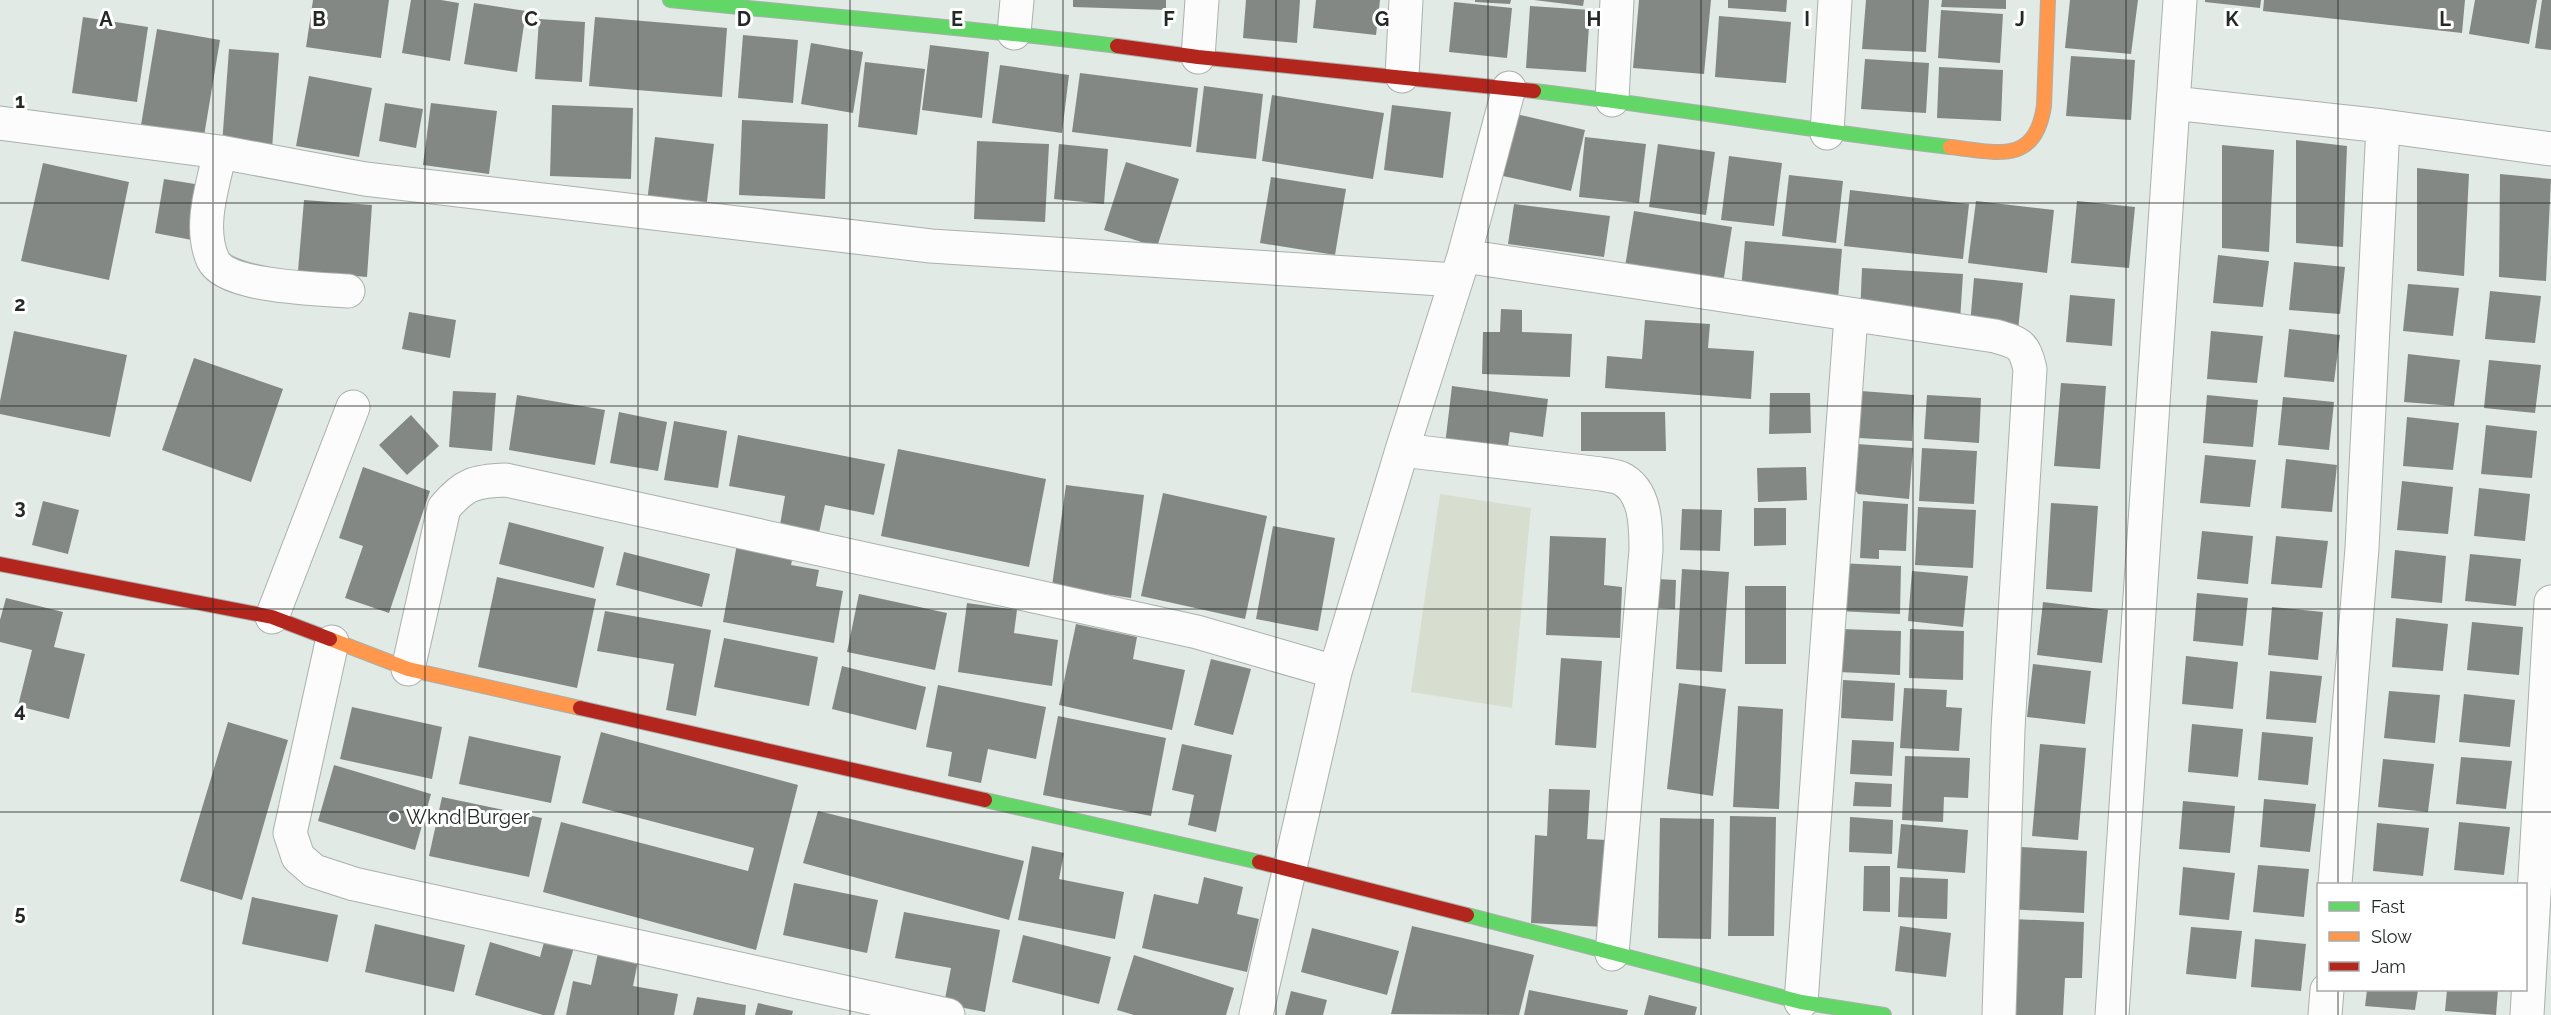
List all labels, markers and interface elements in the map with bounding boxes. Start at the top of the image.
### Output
text: A [99,7,113,31]
text: B [312,7,326,31]
text: C [524,7,538,31]
text: D [737,7,751,31]
text: E [951,7,963,31]
text: F [1163,7,1175,31]
text: G [1375,7,1389,31]
text: H [1587,7,1601,31]
text: I [1804,7,1810,31]
text: J [2015,7,2025,31]
text: K [2225,7,2239,31]
text: L [2439,7,2451,31]
text: 1 [15,89,25,113]
text: 2 [14,292,26,316]
text: 3 [14,495,26,519]
text: 4 [14,698,26,722]
place label: Wknd Burger [406,805,530,829]
marker: Wknd Burger [387,810,401,824]
legend [2317,883,2527,991]
text: Fast [2371,896,2405,917]
text: 5 [14,901,26,925]
text: Slow [2371,926,2412,947]
text: Jam [2371,956,2406,977]

